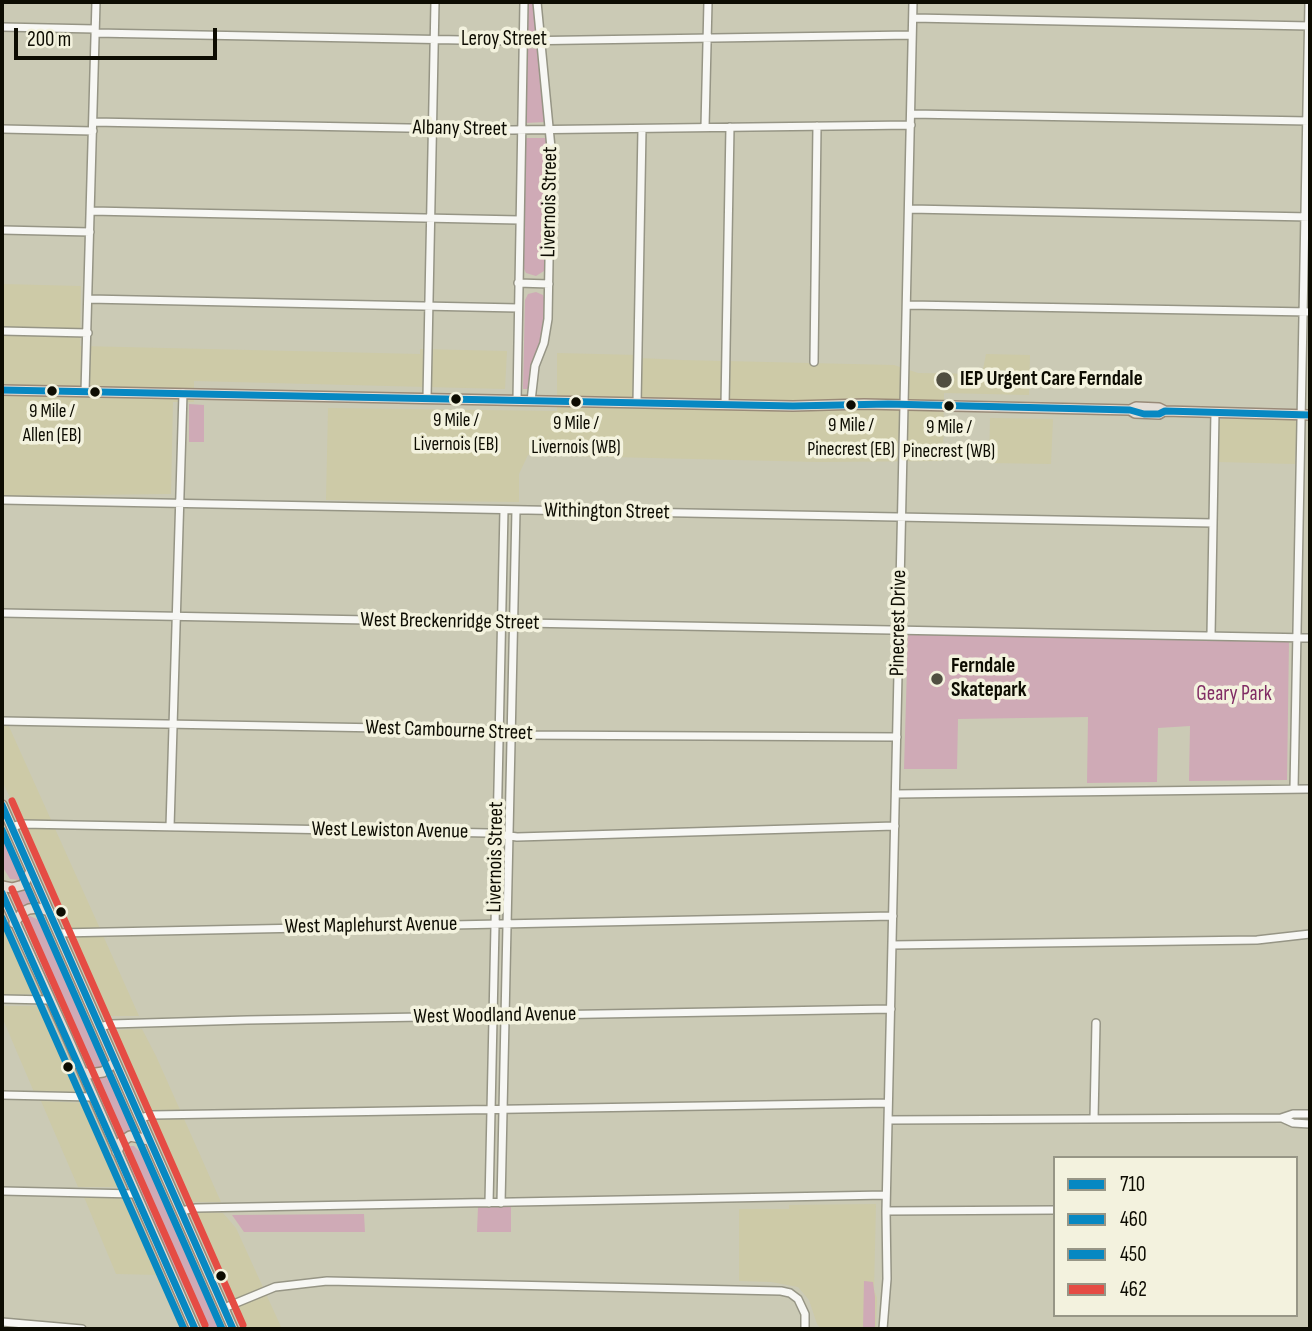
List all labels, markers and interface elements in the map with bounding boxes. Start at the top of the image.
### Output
scale bar [18,14,220,58]
text: 200 m [27,27,71,52]
street label: Leroy Street [461,27,547,53]
street label: Albany Street [412,116,508,142]
street label: Livernois Street [536,146,564,258]
place label: IEP Urgent Care Ferndale [960,367,1143,393]
marker: IEP Urgent Care Ferndale [934,370,954,390]
marker: 9 Mile / Allen (EB) [45,384,59,398]
unlabelled marker [88,385,102,399]
marker: 9 Mile / Livernois (EB) [449,392,463,406]
marker: 9 Mile / Livernois (WB) [569,395,583,409]
marker: 9 Mile / Pinecrest (EB) [844,398,858,412]
marker: 9 Mile / Pinecrest (WB) [942,399,956,413]
place label: 9 Mile / Allen (EB) [23,401,81,445]
place label: 9 Mile / Livernois (EB) [414,410,498,454]
place label: 9 Mile / Livernois (WB) [531,413,621,457]
place label: 9 Mile / Pinecrest (EB) [807,415,895,459]
place label: 9 Mile / Pinecrest (WB) [903,417,995,461]
street label: Withington Street [544,498,670,526]
street label: Pinecrest Drive [885,570,913,676]
street label: West Breckenridge Street [360,608,540,636]
place label: Ferndale Skatepark [951,654,1027,704]
marker: Ferndale Skatepark [929,671,945,687]
park label: Geary Park [1196,682,1272,708]
street label: West Cambourne Street [365,715,533,747]
street label: Livernois Street [482,801,510,913]
street label: West Lewiston Avenue [311,817,469,845]
unlabelled marker [54,905,68,919]
street label: West Maplehurst Avenue [284,912,458,940]
street label: West Woodland Avenue [413,1002,577,1030]
unlabelled marker [61,1060,75,1074]
legend [1053,1156,1298,1317]
text: 710 [1120,1172,1145,1197]
text: 460 [1120,1207,1147,1232]
text: 450 [1120,1242,1147,1267]
unlabelled marker [214,1269,228,1283]
text: 462 [1120,1277,1147,1302]

